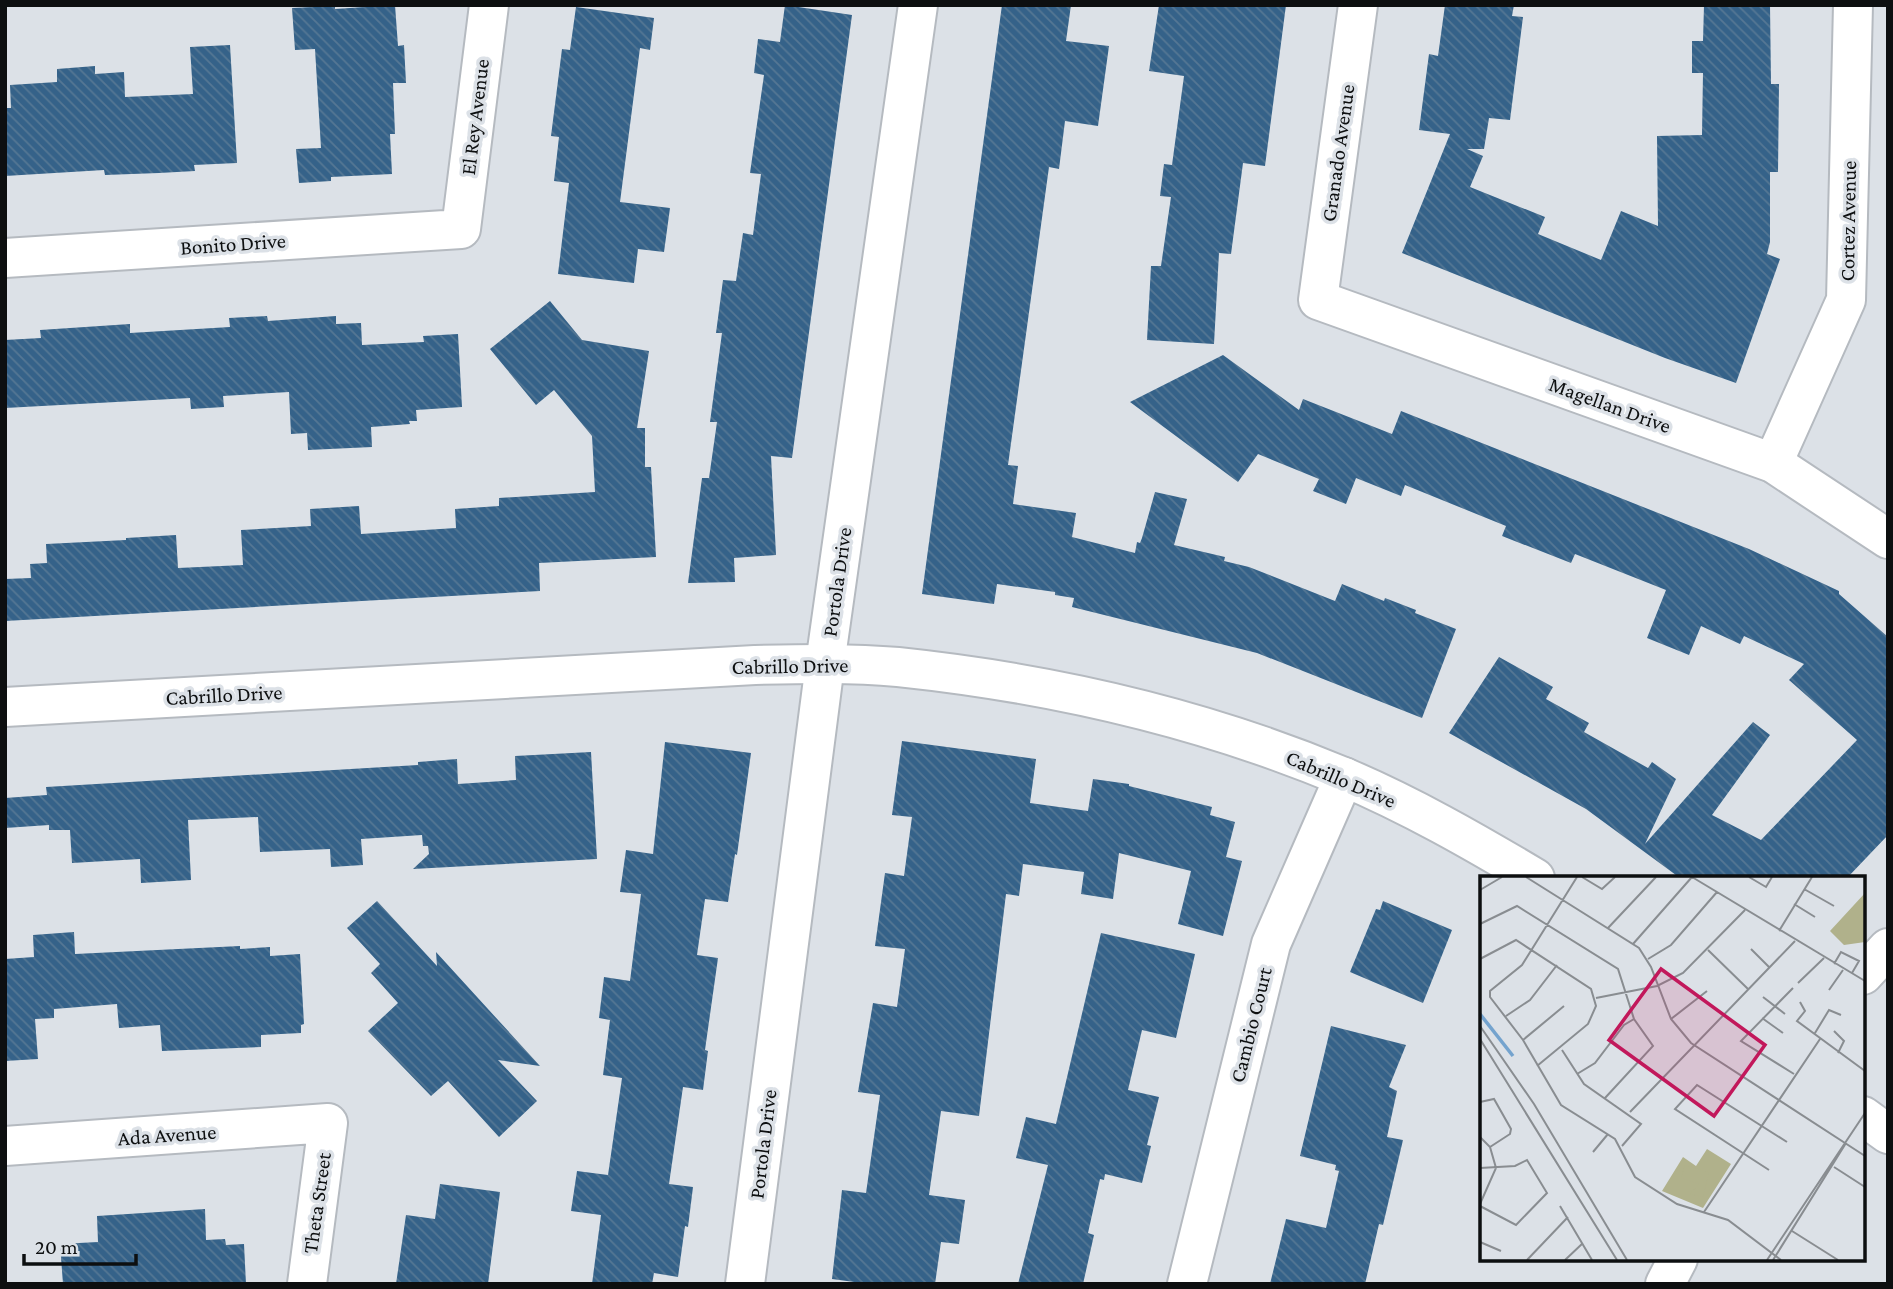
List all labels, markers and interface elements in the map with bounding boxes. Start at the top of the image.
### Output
street label: El Rey Avenue [456,58,494,176]
street label: Granado Avenue [1316,83,1360,223]
street label: Cortez Avenue [1835,160,1861,282]
street label: Bonito Drive [180,228,286,260]
street label: Magellan Drive [1546,372,1674,438]
street label: Portola Drive [817,526,857,638]
street label: Cabrillo Drive [731,653,849,679]
street label: Cabrillo Drive [165,680,283,710]
street label: Cabrillo Drive [1283,745,1399,813]
inset map [1480,876,1865,1261]
street label: Cambio Court [1225,964,1277,1085]
street label: Portola Drive [744,1088,782,1200]
street label: Ada Avenue [117,1120,217,1150]
street label: Theta Street [298,1150,336,1255]
scale bar [24,1222,136,1266]
text: 20 m [35,1235,78,1259]

